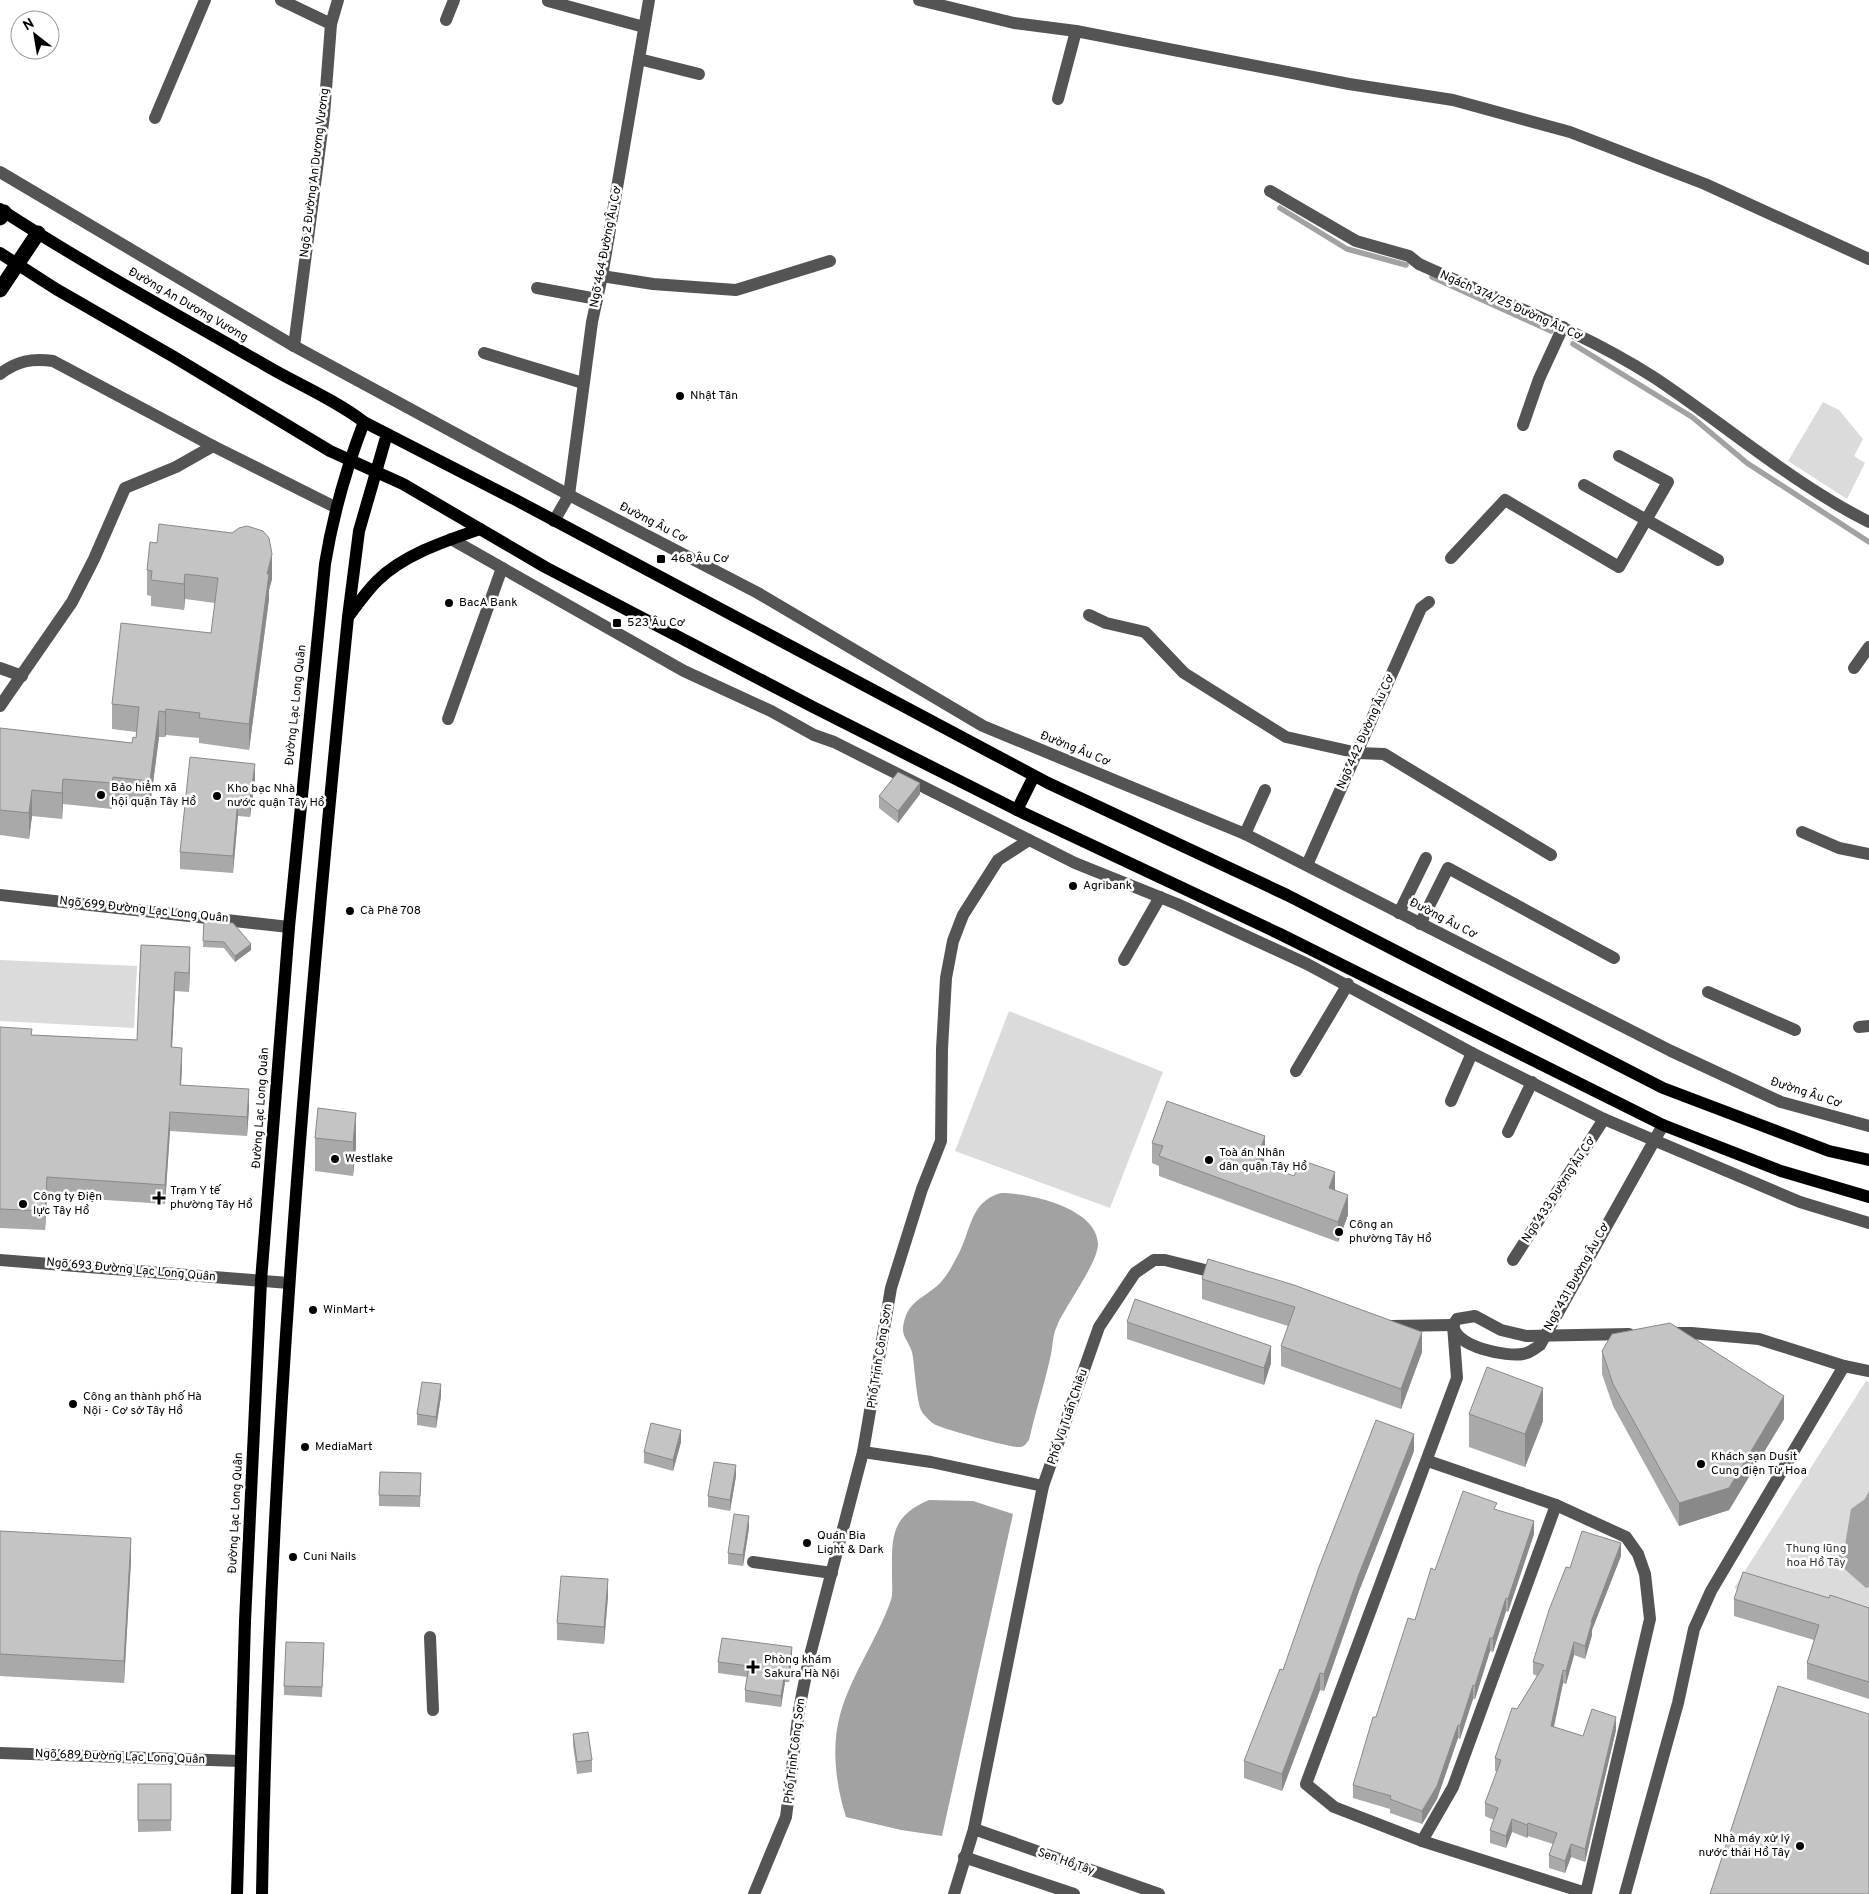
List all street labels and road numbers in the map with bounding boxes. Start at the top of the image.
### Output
street label: Ngõ 2 Đường An Dương Vương [297,87,333,259]
street label: Ngõ 464 Đường Âu Cơ [586,185,626,309]
street label: Đường An Dương Vương [125,264,251,346]
street label: Ngách 374/25 Đường Âu Cơ [1437,267,1585,345]
street label: Đường Âu Cơ [616,499,690,547]
street label: Đường Lạc Long Quân [282,644,310,766]
street label: Ngõ 442 Đường Âu Cơ [1333,672,1399,792]
street label: Đường Âu Cơ [1038,728,1112,770]
street label: Ngõ 699 Đường Lạc Long Quân [59,893,229,927]
street label: Đường Âu Cơ [1406,895,1480,943]
street label: Đường Lạc Long Quân [249,1047,273,1169]
street label: Đường Âu Cơ [1768,1074,1844,1112]
street label: Ngõ 433 Đường Âu Cơ [1519,1134,1599,1246]
street label: Ngõ 431 Đường Âu Cơ [1541,1220,1613,1334]
street label: Ngõ 693 Đường Lạc Long Quân [46,1255,216,1285]
street label: Phố Trịnh Công Sơn [864,1302,896,1410]
street label: Phố Vũ Tuấn Chiêu [1044,1367,1092,1467]
street label: Đường Lạc Long Quân [225,1452,247,1574]
street label: Phố Trịnh Công Sơn [781,1697,809,1805]
street label: Ngõ 689 Đường Lạc Long Quân [35,1746,205,1768]
street label: Sen Hồ Tây [1035,1845,1097,1879]

